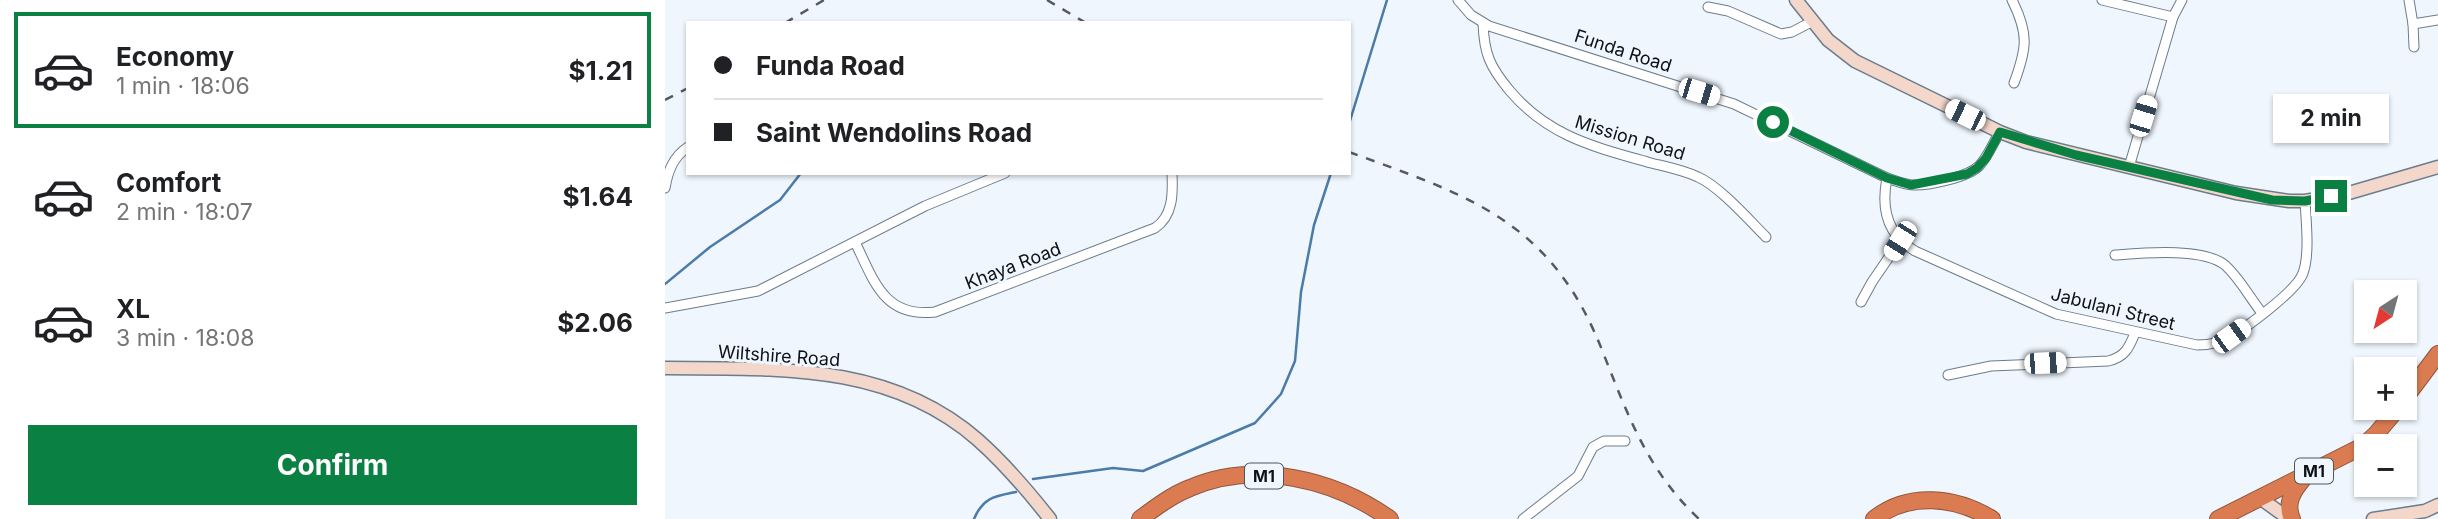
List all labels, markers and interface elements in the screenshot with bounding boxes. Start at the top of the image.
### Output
street label: Funda Road [1572,25,1674,76]
icon: car [32,39,95,102]
text: Economy [116,41,234,72]
text: Funda Road [756,50,905,81]
text: $1.21 [568,55,633,86]
text: 1 min · 18:06 [116,72,250,100]
car [1676,76,1723,108]
car [2127,93,2160,139]
callout: 2 min [2273,94,2389,144]
car [1942,96,1989,134]
text: 2 min [2300,104,2362,132]
route start [1757,106,1789,138]
street label: Mission Road [1573,111,1688,164]
text: Saint Wendolins Road [756,117,1032,148]
icon: car [32,165,95,228]
text: Comfort [116,167,221,198]
route end [2315,180,2347,212]
text: $1.64 [562,181,633,212]
text: 2 min · 18:07 [116,198,253,226]
car [1880,218,1921,264]
street label: Khaya Road [962,238,1064,293]
north arrow [2354,280,2417,343]
map controls [2354,280,2417,497]
street label: Jabulani Street [2049,283,2178,334]
icon: car [32,291,95,354]
text: XL [116,293,150,324]
text: $2.06 [557,307,633,338]
car [2208,315,2255,357]
text: 3 min · 18:08 [116,324,255,352]
street label: Wiltshire Road [717,341,841,370]
car [2024,352,2067,374]
button: + [2354,357,2417,420]
button: Confirm [28,425,637,505]
button: − [2354,434,2417,497]
road number: M1 [2295,458,2333,484]
road number: M1 [1245,463,1283,489]

